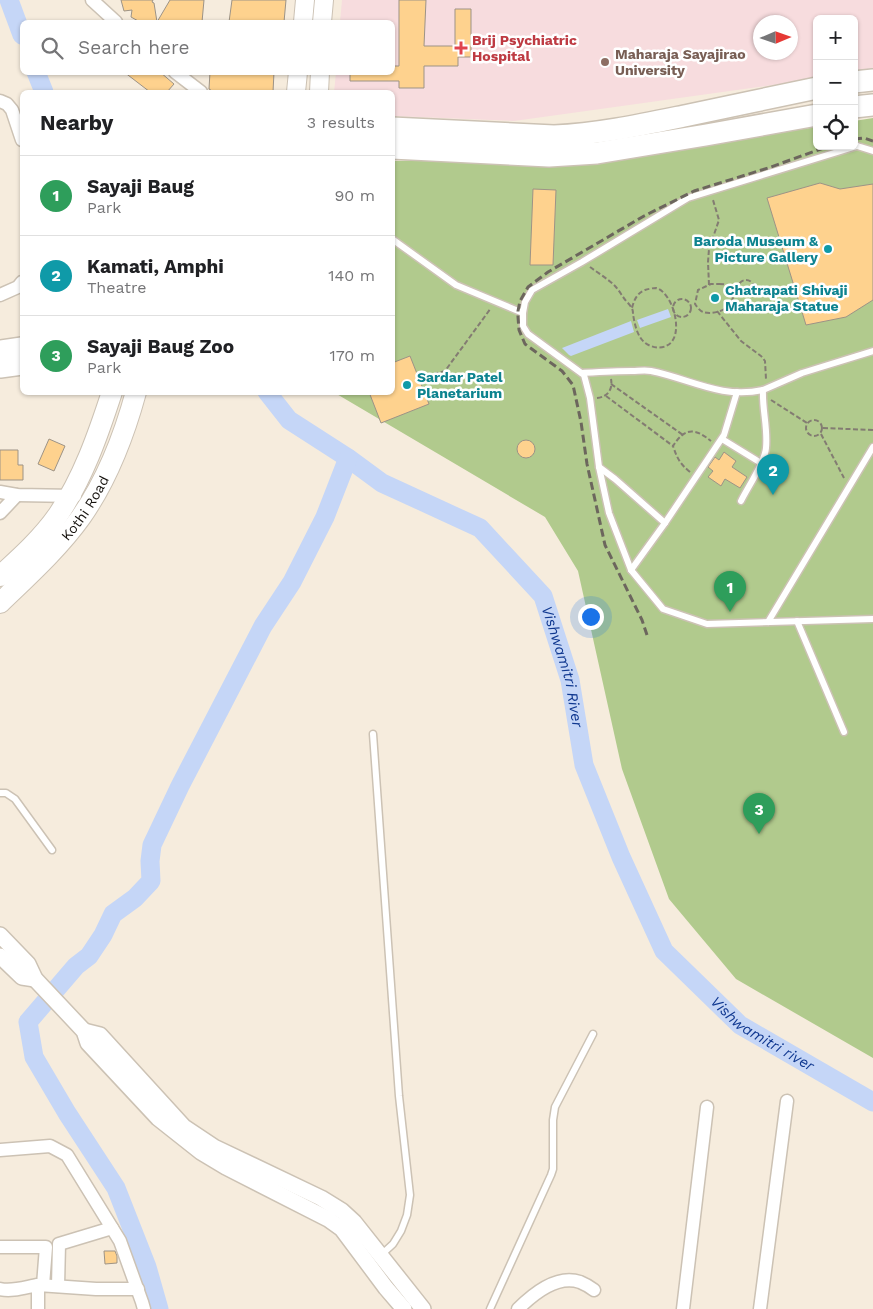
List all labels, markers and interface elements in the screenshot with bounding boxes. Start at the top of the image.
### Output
north arrow [753,15,798,60]
map controls [813,15,858,150]
button: + [813,15,858,60]
search box [20,20,395,75]
place label: Brij Psychiatric Hospital [472,32,577,64]
icon: search [38,34,66,62]
text: Search here [78,36,189,59]
marker: Brij Psychiatric Hospital [454,41,468,55]
place label: Maharaja Sayajirao University [615,46,746,78]
marker: Maharaja Sayajirao University [599,56,611,68]
button: − [813,60,858,105]
button: locate [813,105,858,150]
text: Nearby [40,110,113,135]
text: 3 results [307,113,375,132]
text: Sayaji Baug [87,175,194,198]
text: 1 [53,186,59,205]
text: 90 m [334,186,375,205]
text: Park [87,198,121,217]
place label: Baroda Museum & Picture Gallery [693,233,818,265]
marker: Baroda Museum & Picture Gallery [822,243,834,255]
text: Kamati, Amphi [87,255,224,278]
text: 2 [51,266,61,285]
text: 140 m [328,266,375,285]
text: Theatre [87,278,146,297]
place label: Chatrapati Shivaji Maharaja Statue [725,282,848,314]
marker: Chatrapati Shivaji Maharaja Statue [709,292,721,304]
text: Sayaji Baug Zoo [87,335,234,358]
text: 3 [51,346,61,365]
text: 170 m [329,346,375,365]
text: Park [87,358,121,377]
place label: Sardar Patel Planetarium [417,369,503,401]
marker: Sardar Patel Planetarium [401,379,413,391]
pin: 2 [757,454,789,495]
street label: Kothi Road [58,473,112,544]
pin: 1 [714,571,746,612]
water label: Vishwamitri River [538,604,587,730]
your location [578,604,604,630]
pin: 3 [743,793,775,834]
water label: Vishwamitri river [707,993,818,1076]

